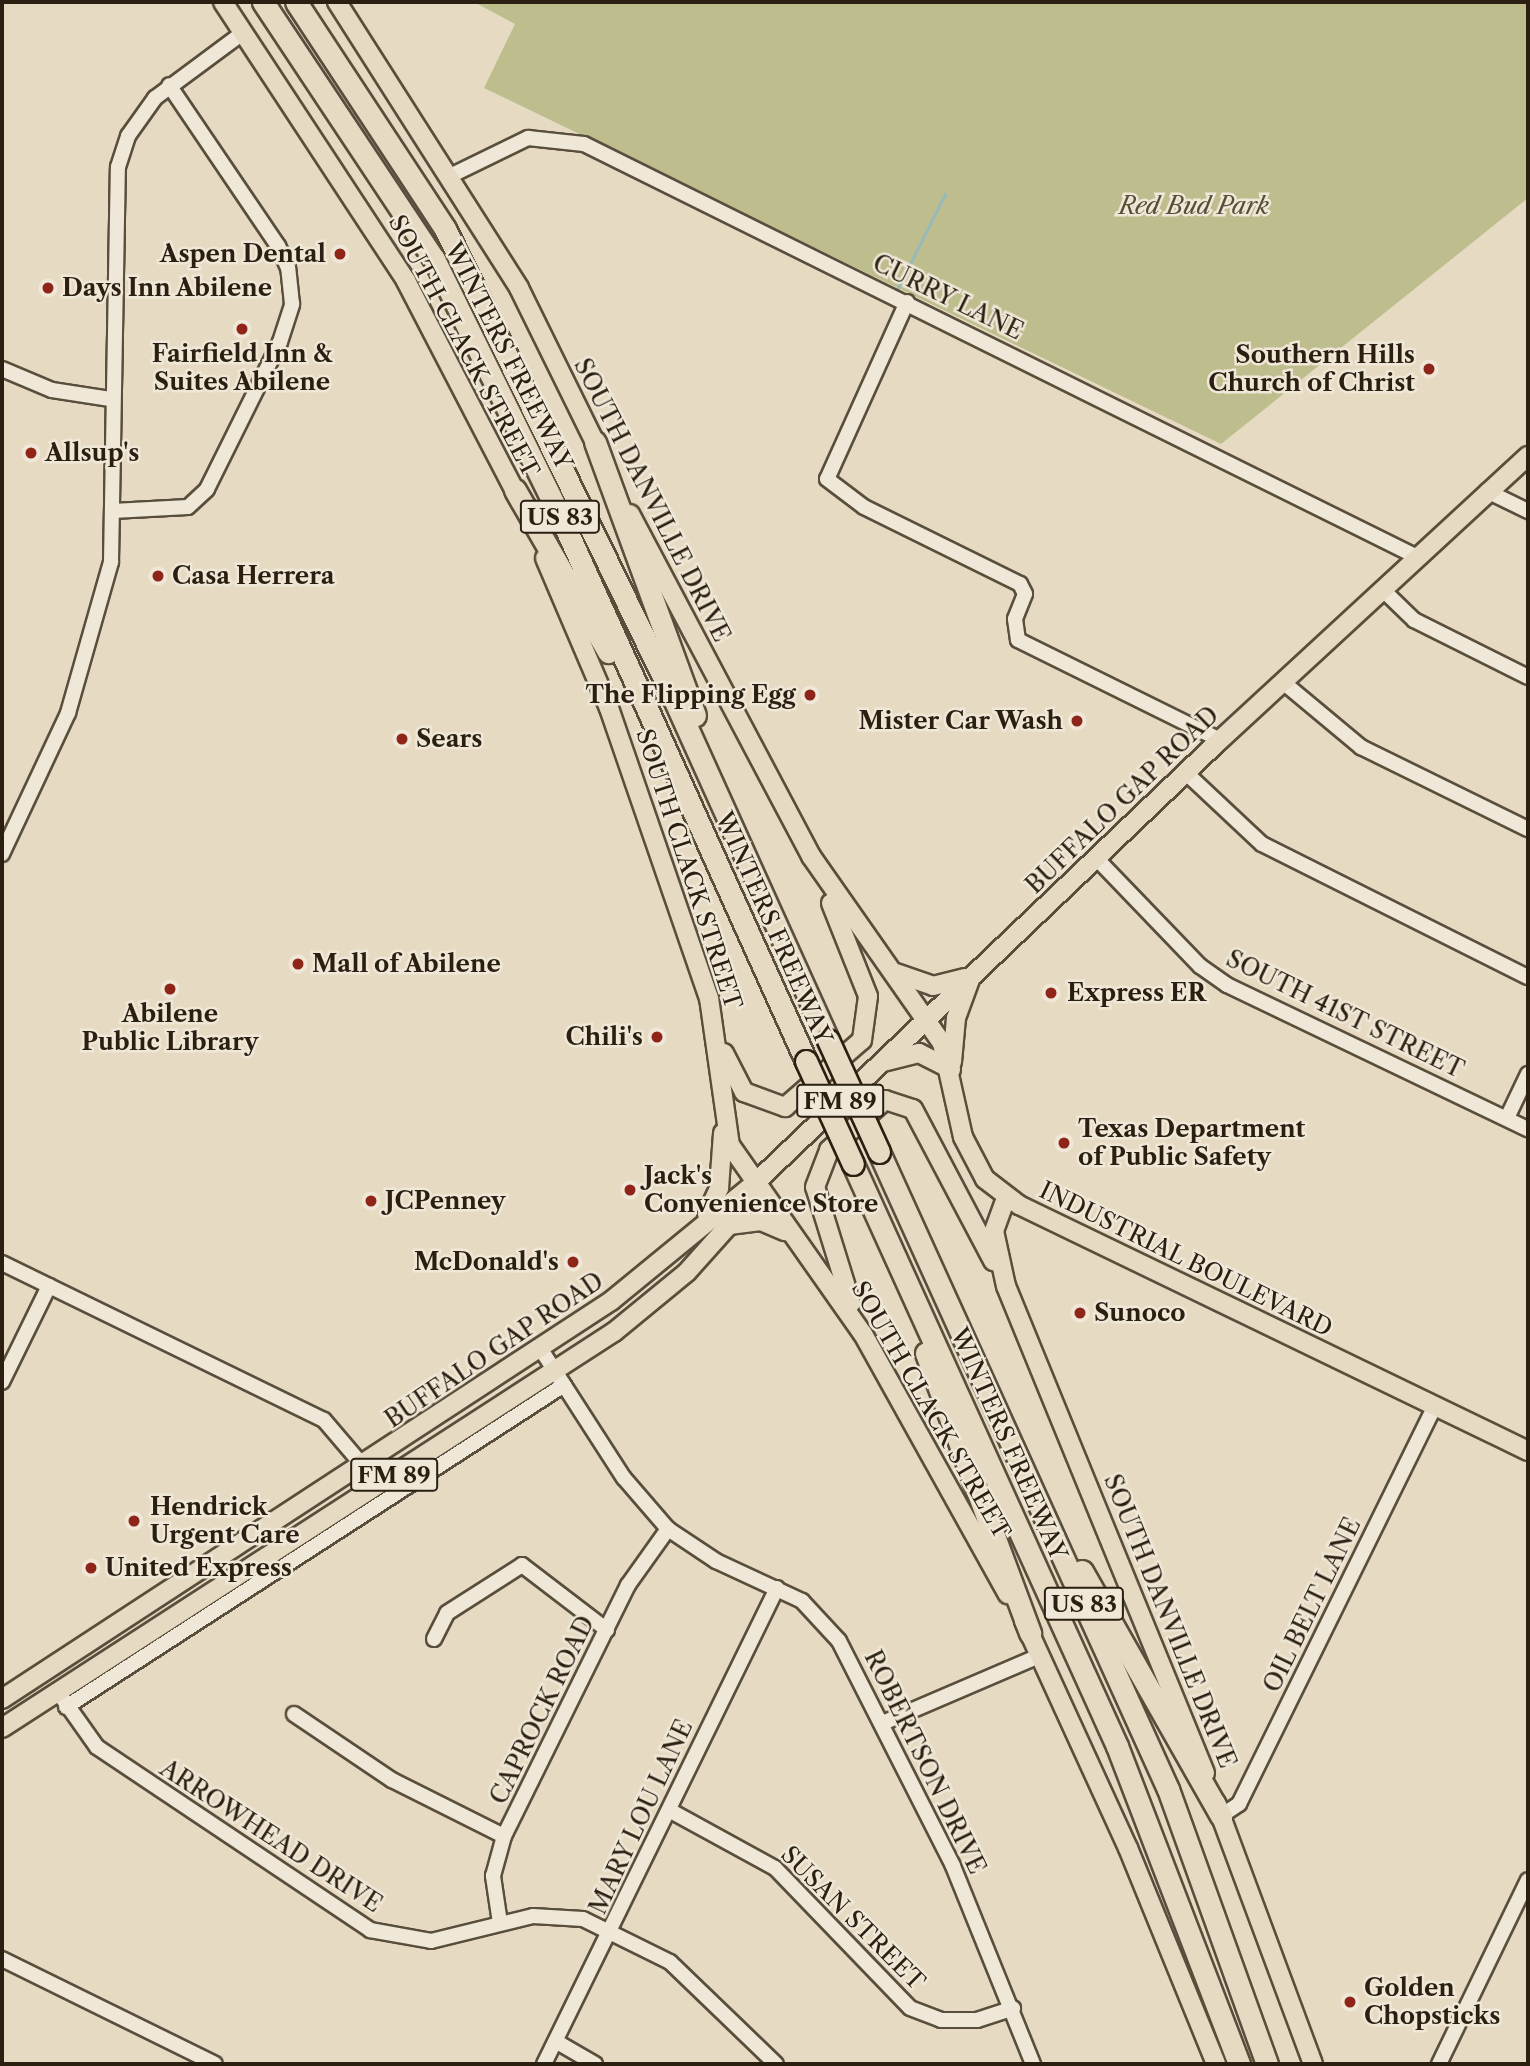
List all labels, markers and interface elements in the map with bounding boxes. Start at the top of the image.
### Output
park label: Red Bud Park [1119,192,1269,220]
street label: SOUTH CLACK STREET [382,210,546,482]
street label: WINTERS FREEWAY [439,237,579,475]
place label: Aspen Dental [160,240,326,268]
marker: Aspen Dental [332,246,348,262]
street label: CURRY LANE [868,248,1028,346]
place label: Days Inn Abilene [62,274,273,302]
marker: Days Inn Abilene [40,280,56,296]
marker: Fairfield Inn & Suites Abilene [234,321,250,337]
place label: Fairfield Inn & Suites Abilene [152,340,332,396]
place label: Southern Hills Church of Christ [1208,341,1415,397]
street label: SOUTH DANVILLE DRIVE [568,353,736,647]
marker: Southern Hills Church of Christ [1421,361,1437,377]
place label: Allsup's [45,439,139,467]
marker: Allsup's [23,445,39,461]
road number: US 83 [520,498,600,537]
place label: Casa Herrera [172,562,335,590]
marker: Casa Herrera [150,568,166,584]
place label: The Flipping Egg [585,681,796,709]
marker: The Flipping Egg [802,687,818,703]
street label: BUFFALO GAP ROAD [1019,700,1225,900]
place label: Mister Car Wash [857,707,1063,735]
marker: Mister Car Wash [1069,713,1085,729]
place label: Sears [416,725,482,753]
street label: SOUTH CLACK STREET [630,725,748,1013]
marker: Sears [394,731,410,747]
street label: WINTERS FREEWAY [710,807,838,1049]
street label: SOUTH 41ST STREET [1221,944,1469,1084]
place label: Mall of Abilene [312,950,502,978]
marker: Mall of Abilene [290,956,306,972]
place label: Express ER [1067,979,1206,1007]
marker: Abilene Public Library [162,981,178,997]
marker: Express ER [1041,983,1061,1003]
place label: Abilene Public Library [82,1000,258,1056]
place label: Chili's [566,1023,643,1051]
marker: Chili's [649,1029,665,1045]
road number: FM 89 [794,1082,886,1120]
place label: Texas Department of Public Safety [1078,1115,1305,1171]
marker: Texas Department of Public Safety [1056,1135,1072,1151]
place label: Jack's Convenience Store [644,1162,878,1218]
street label: INDUSTRIAL BOULEVARD [1035,1175,1337,1343]
marker: Jack's Convenience Store [622,1182,638,1198]
place label: JCPenney [385,1187,506,1215]
marker: JCPenney [363,1193,379,1209]
place label: McDonald's [414,1248,559,1276]
marker: McDonald's [565,1254,581,1270]
street label: BUFFALO GAP ROAD [379,1266,609,1434]
street label: SOUTH CLACK STREET [845,1276,1017,1544]
place label: Sunoco [1094,1299,1185,1327]
marker: Sunoco [1072,1305,1088,1321]
street label: WINTERS FREEWAY [945,1323,1073,1565]
road number: FM 89 [348,1456,440,1494]
street label: SOUTH DANVILLE DRIVE [1098,1470,1242,1772]
place label: Hendrick Urgent Care [150,1493,300,1549]
marker: Hendrick Urgent Care [124,1511,144,1531]
street label: OIL BELT LANE [1257,1513,1367,1697]
place label: United Express [105,1554,292,1582]
marker: United Express [83,1560,99,1576]
road number: US 83 [1044,1584,1124,1624]
street label: CAPROCK ROAD [484,1611,600,1809]
street label: ROBERTSON DRIVE [858,1645,992,1879]
street label: MARY LOU LANE [583,1715,699,1919]
street label: ARROWHEAD DRIVE [155,1754,387,1918]
street label: SUSAN STREET [775,1840,931,1996]
place label: Golden Chopsticks [1364,1974,1500,2030]
marker: Golden Chopsticks [1342,1994,1358,2010]

